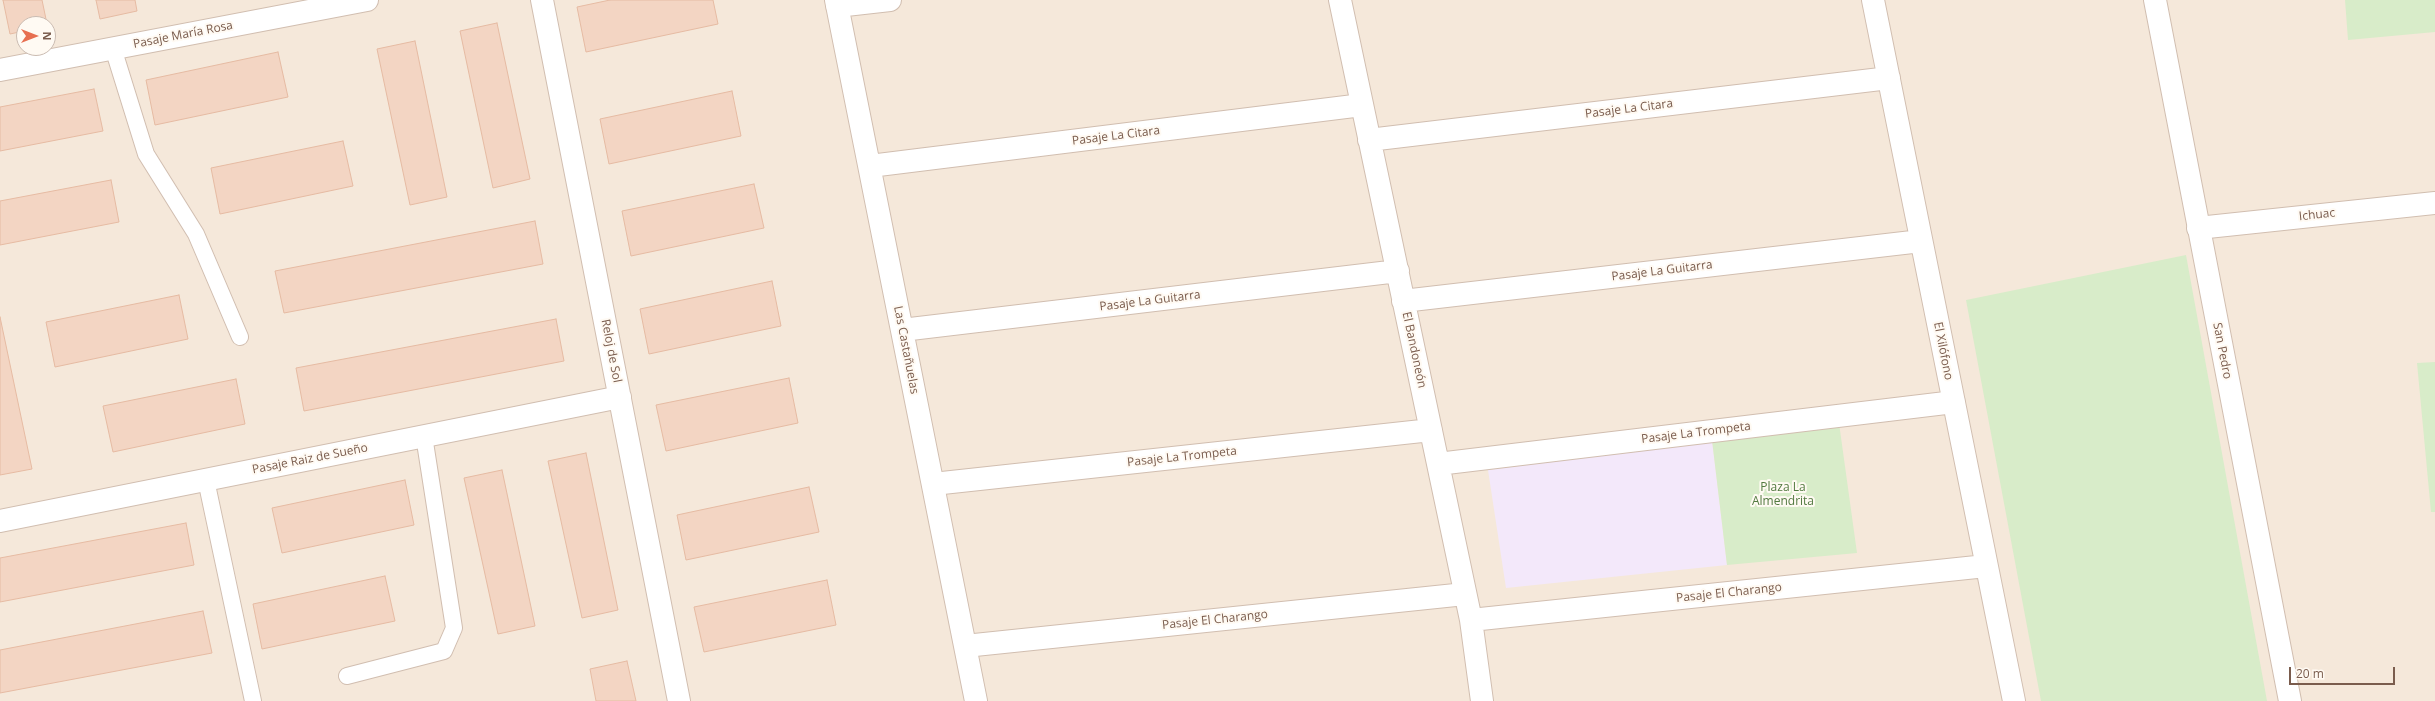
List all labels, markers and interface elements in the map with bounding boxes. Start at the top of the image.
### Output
north arrow [16,16,56,56]
street label: Pasaje María Rosa [132,18,234,52]
text: N [40,32,55,40]
street label: Pasaje La Citara [1584,96,1674,122]
street label: Pasaje La Citara [1071,123,1161,149]
street label: Ichuac [2298,206,2336,224]
street label: Pasaje La Guitarra [1611,258,1713,284]
street label: Pasaje La Guitarra [1099,288,1201,314]
street label: Las Castañuelas [890,305,922,395]
street label: El Bandoneón [1399,310,1429,390]
street label: Reloj de Sol [598,318,624,384]
street label: El Xilófono [1930,321,1956,381]
street label: San Pedro [2209,322,2235,380]
street label: Pasaje La Trompeta [1640,419,1752,447]
street label: Pasaje Raiz de Sueño [251,441,369,477]
street label: Pasaje La Trompeta [1127,444,1237,470]
park label: Plaza La Almendrita [1752,481,1814,509]
street label: Pasaje El Charango [1675,580,1783,606]
street label: Pasaje El Charango [1161,607,1269,633]
scale bar [2291,659,2397,685]
text: 20 m [2296,665,2324,682]

